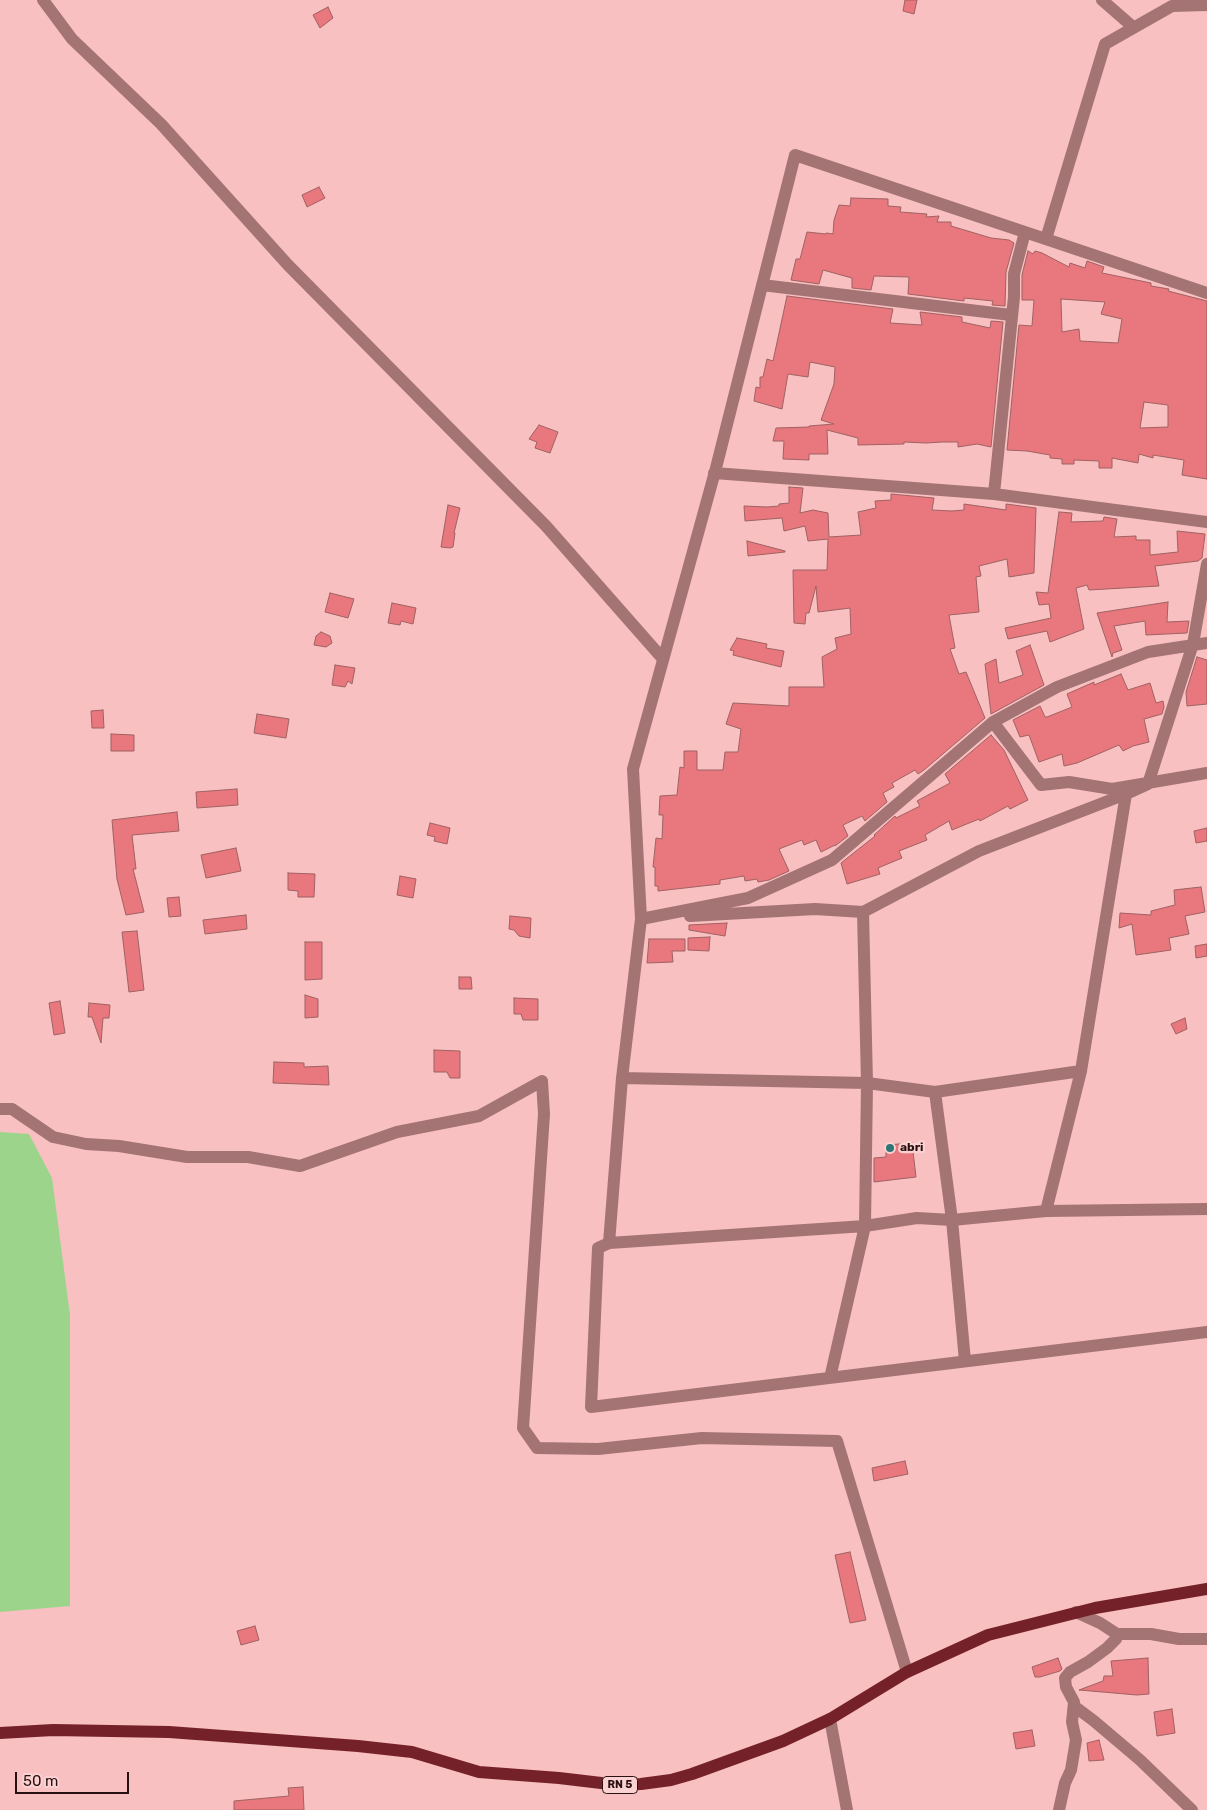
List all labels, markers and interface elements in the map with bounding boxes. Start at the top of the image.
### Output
place label: abri [900,1141,924,1155]
marker: abri [884,1142,896,1154]
scale bar [18,1762,131,1794]
text: 50 m [23,1772,58,1790]
road number: RN 5 [602,1776,638,1794]

